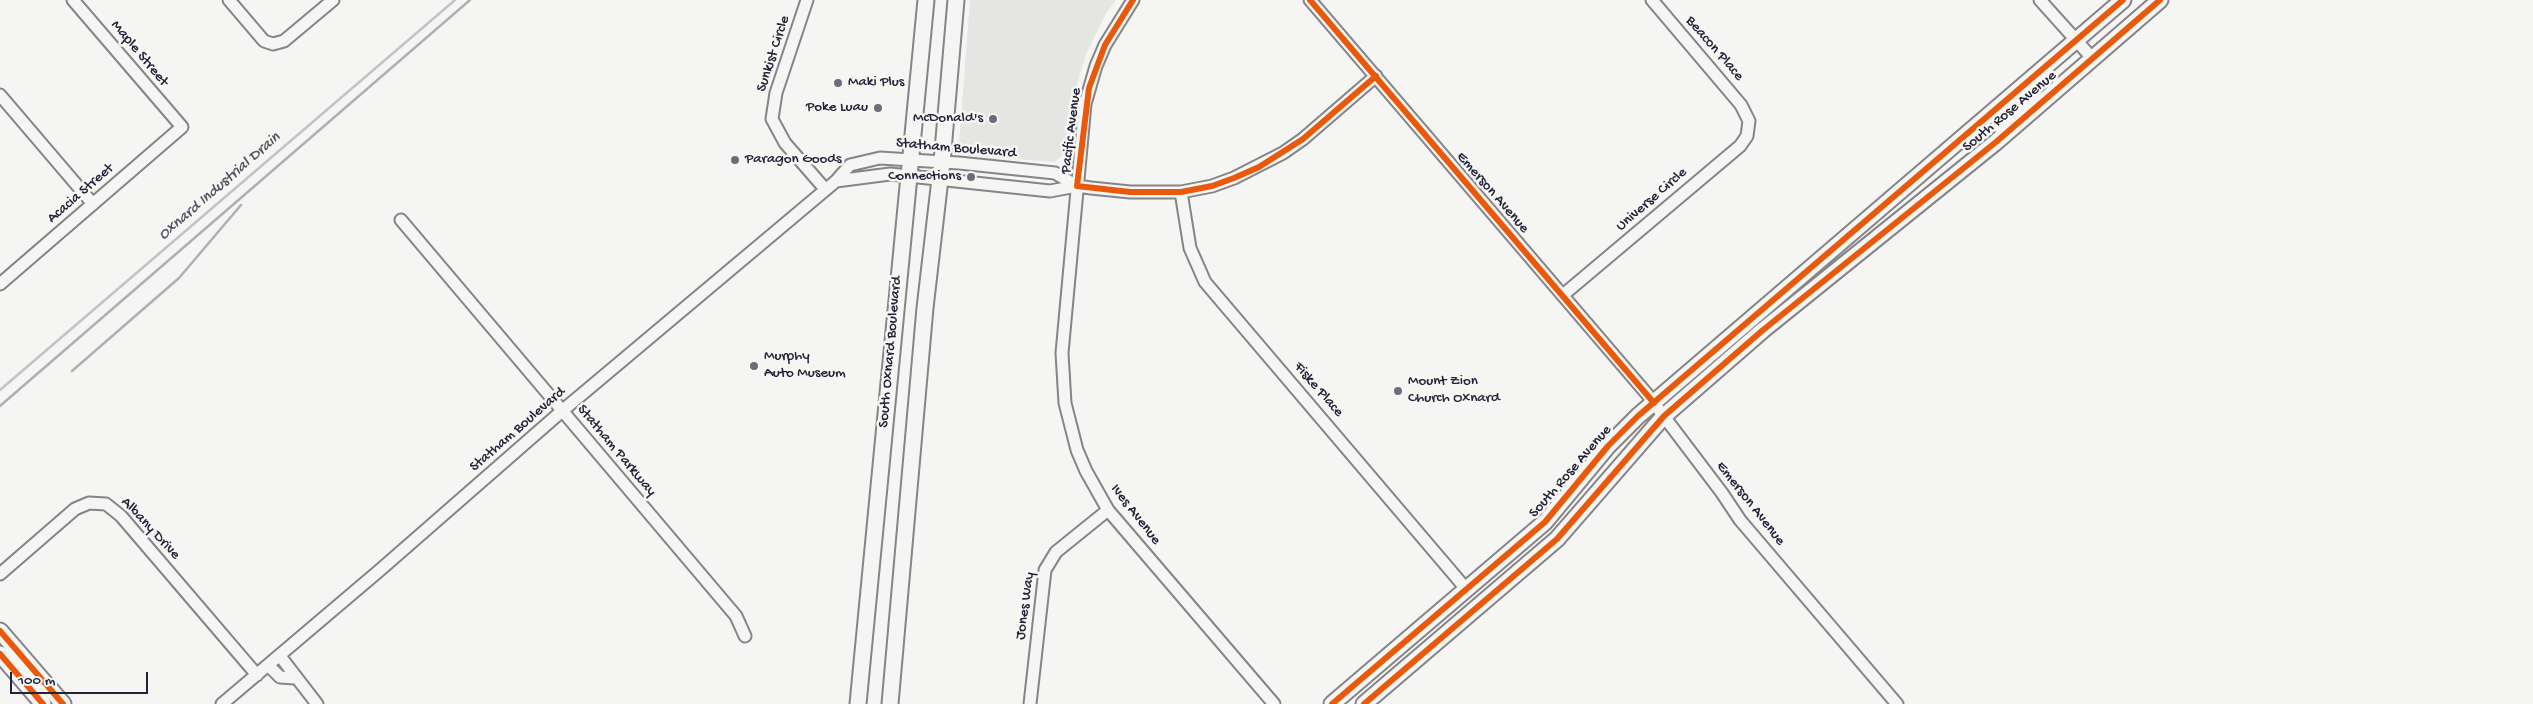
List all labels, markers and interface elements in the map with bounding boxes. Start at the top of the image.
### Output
street label: Beacon Place [1681,13,1747,85]
street label: Sunkist Circle [753,14,795,94]
street label: Maple Street [106,17,172,91]
street label: South Rose Avenue [1959,67,2061,157]
place label: Maki Plus [848,74,904,92]
marker: Maki Plus [832,77,844,89]
street label: Pacific Avenue [1058,87,1086,175]
place label: Poke Luau [806,99,868,117]
marker: Poke Luau [872,102,884,114]
place label: McDonald's [913,110,983,128]
marker: McDonald's [987,113,999,125]
water label: Oxnard Industrial Drain [155,129,285,245]
street label: Statham Boulevard [895,135,1017,163]
street label: Emerson Avenue [1452,149,1532,237]
place label: Paragon Goods [745,151,842,169]
marker: Paragon Goods [729,154,741,166]
street label: Acacia Street [44,160,118,228]
street label: Universe Circle [1613,164,1691,236]
place label: Connections [888,168,961,186]
marker: Connections [965,171,977,183]
street label: South Oxnard Boulevard [875,275,907,429]
place label: Murphy Auto Museum [764,348,846,383]
street label: Fiske Place [1289,359,1347,421]
marker: Murphy Auto Museum [748,360,760,372]
place label: Mount Zion Church Oxnard [1408,373,1500,408]
street label: Statham Boulevard [467,384,569,476]
marker: Mount Zion Church Oxnard [1392,385,1404,397]
street label: Statham Parkway [572,402,660,500]
street label: South Rose Avenue [1526,422,1616,522]
street label: Emerson Avenue [1711,458,1789,550]
street label: Ives Avenue [1106,481,1164,549]
street label: Albany Drive [116,494,184,564]
street label: Jones Way [1012,571,1040,641]
scale bar [12,662,150,694]
text: 100 m [18,672,55,690]

